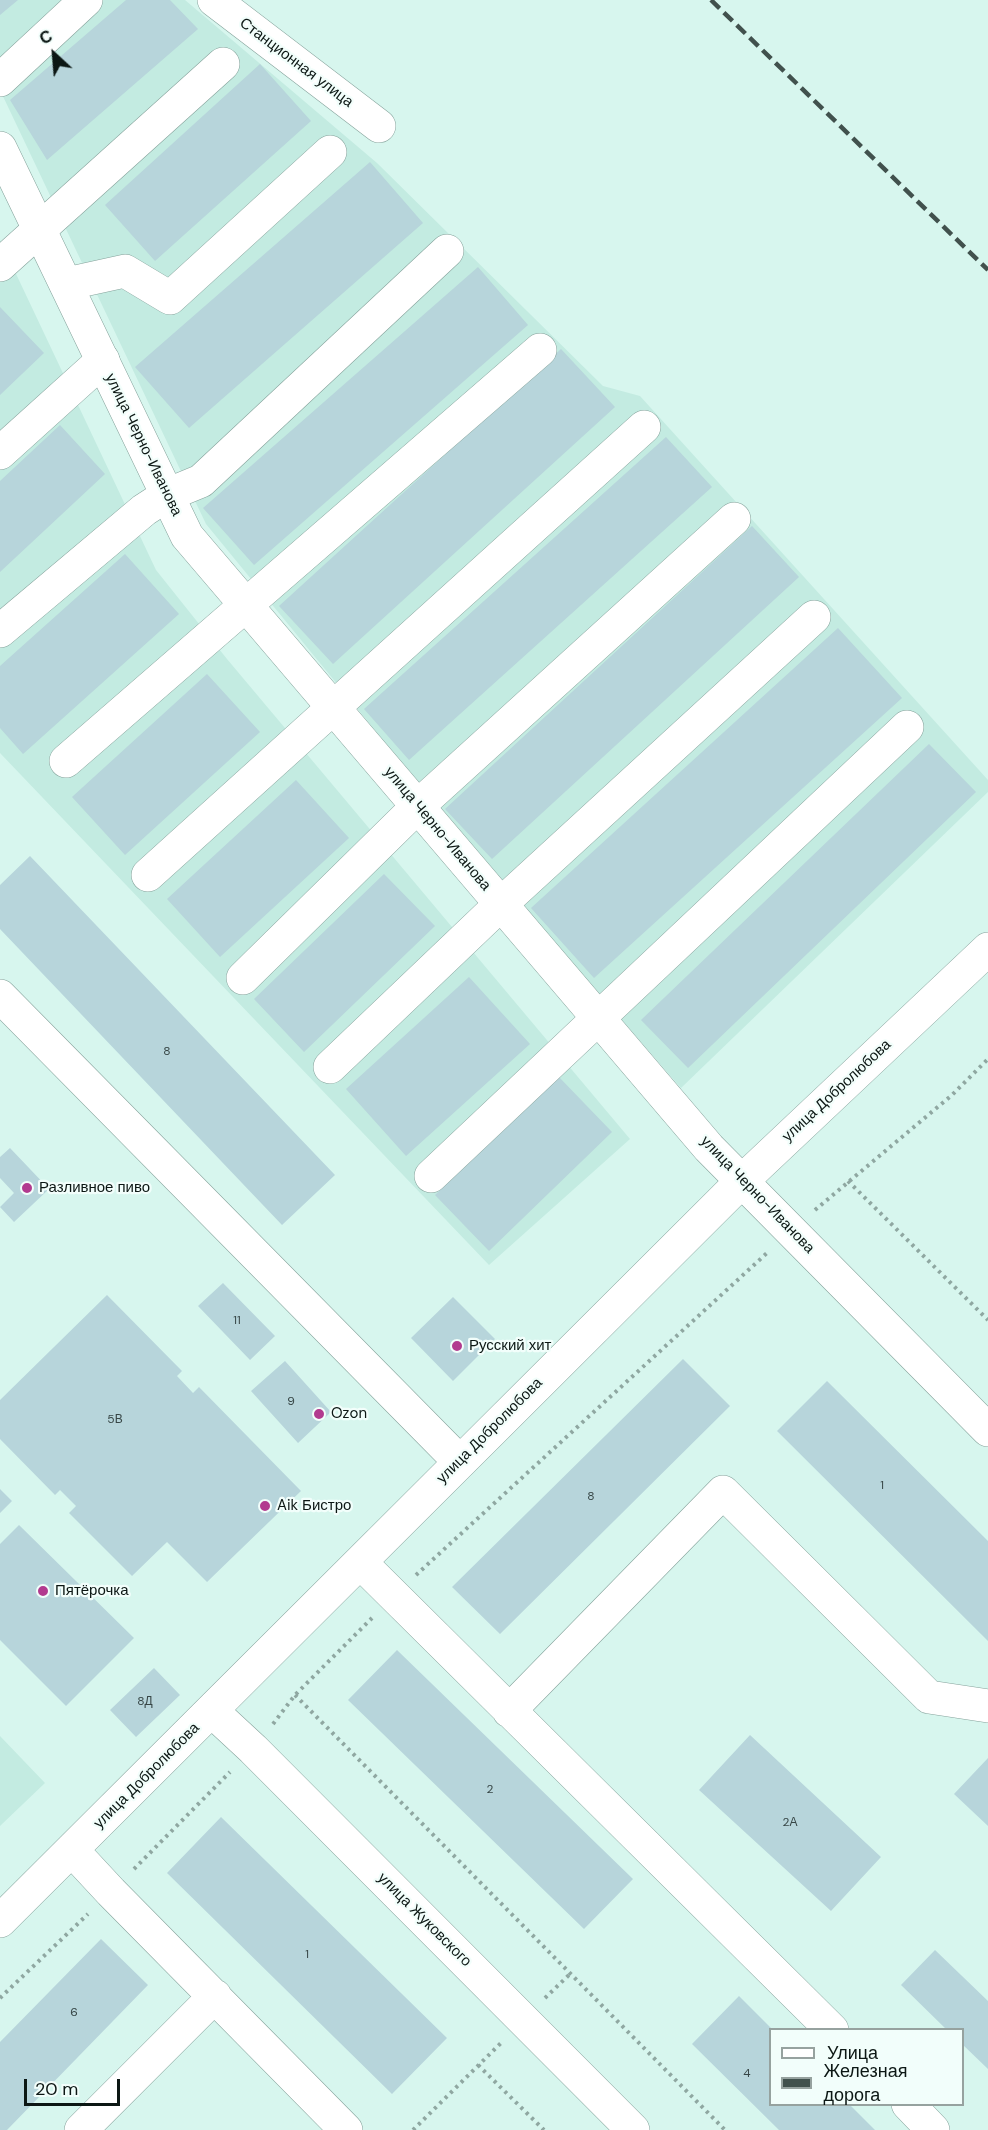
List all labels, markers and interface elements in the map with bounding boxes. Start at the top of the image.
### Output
street label: Станционная улица [236,14,356,112]
north arrow [24,24,84,84]
text: С [36,25,56,49]
street label: улица Черно-Иванова [101,371,185,519]
street label: улица Черно-Иванова [380,763,494,895]
street label: улица Добролюбова [779,1036,895,1146]
house number: 8 [163,1045,171,1059]
street label: улица Черно-Иванова [696,1133,818,1257]
place label: Разливное пиво [39,1179,150,1197]
marker: Разливное пиво [20,1181,34,1195]
house number: 11 [233,1314,241,1328]
place label: Русский хит [469,1337,551,1355]
marker: Русский хит [450,1339,464,1353]
street label: улица Добролюбова [433,1374,547,1488]
house number: 9 [287,1395,295,1409]
place label: Ozon [331,1405,367,1423]
marker: Ozon [312,1407,326,1421]
house number: 5В [107,1413,123,1427]
house number: 1 [880,1479,884,1493]
house number: 8 [587,1490,595,1504]
place label: Aik Бистро [277,1497,351,1515]
marker: Aik Бистро [258,1499,272,1513]
place label: Пятёрочка [55,1582,129,1600]
marker: Пятёрочка [36,1584,50,1598]
house number: 8Д [137,1695,153,1709]
street label: улица Добролюбова [90,1719,204,1833]
house number: 2 [487,1783,493,1797]
house number: 2А [783,1816,797,1830]
street label: улица Жуковского [373,1869,475,1971]
house number: 1 [305,1948,309,1962]
house number: 6 [70,2006,78,2020]
legend [769,2028,964,2106]
text: Улица [827,2041,878,2065]
text: Железная дорога [824,2059,907,2107]
scale bar [27,2067,123,2105]
house number: 4 [743,2067,751,2081]
text: 20 m [35,2077,78,2101]

